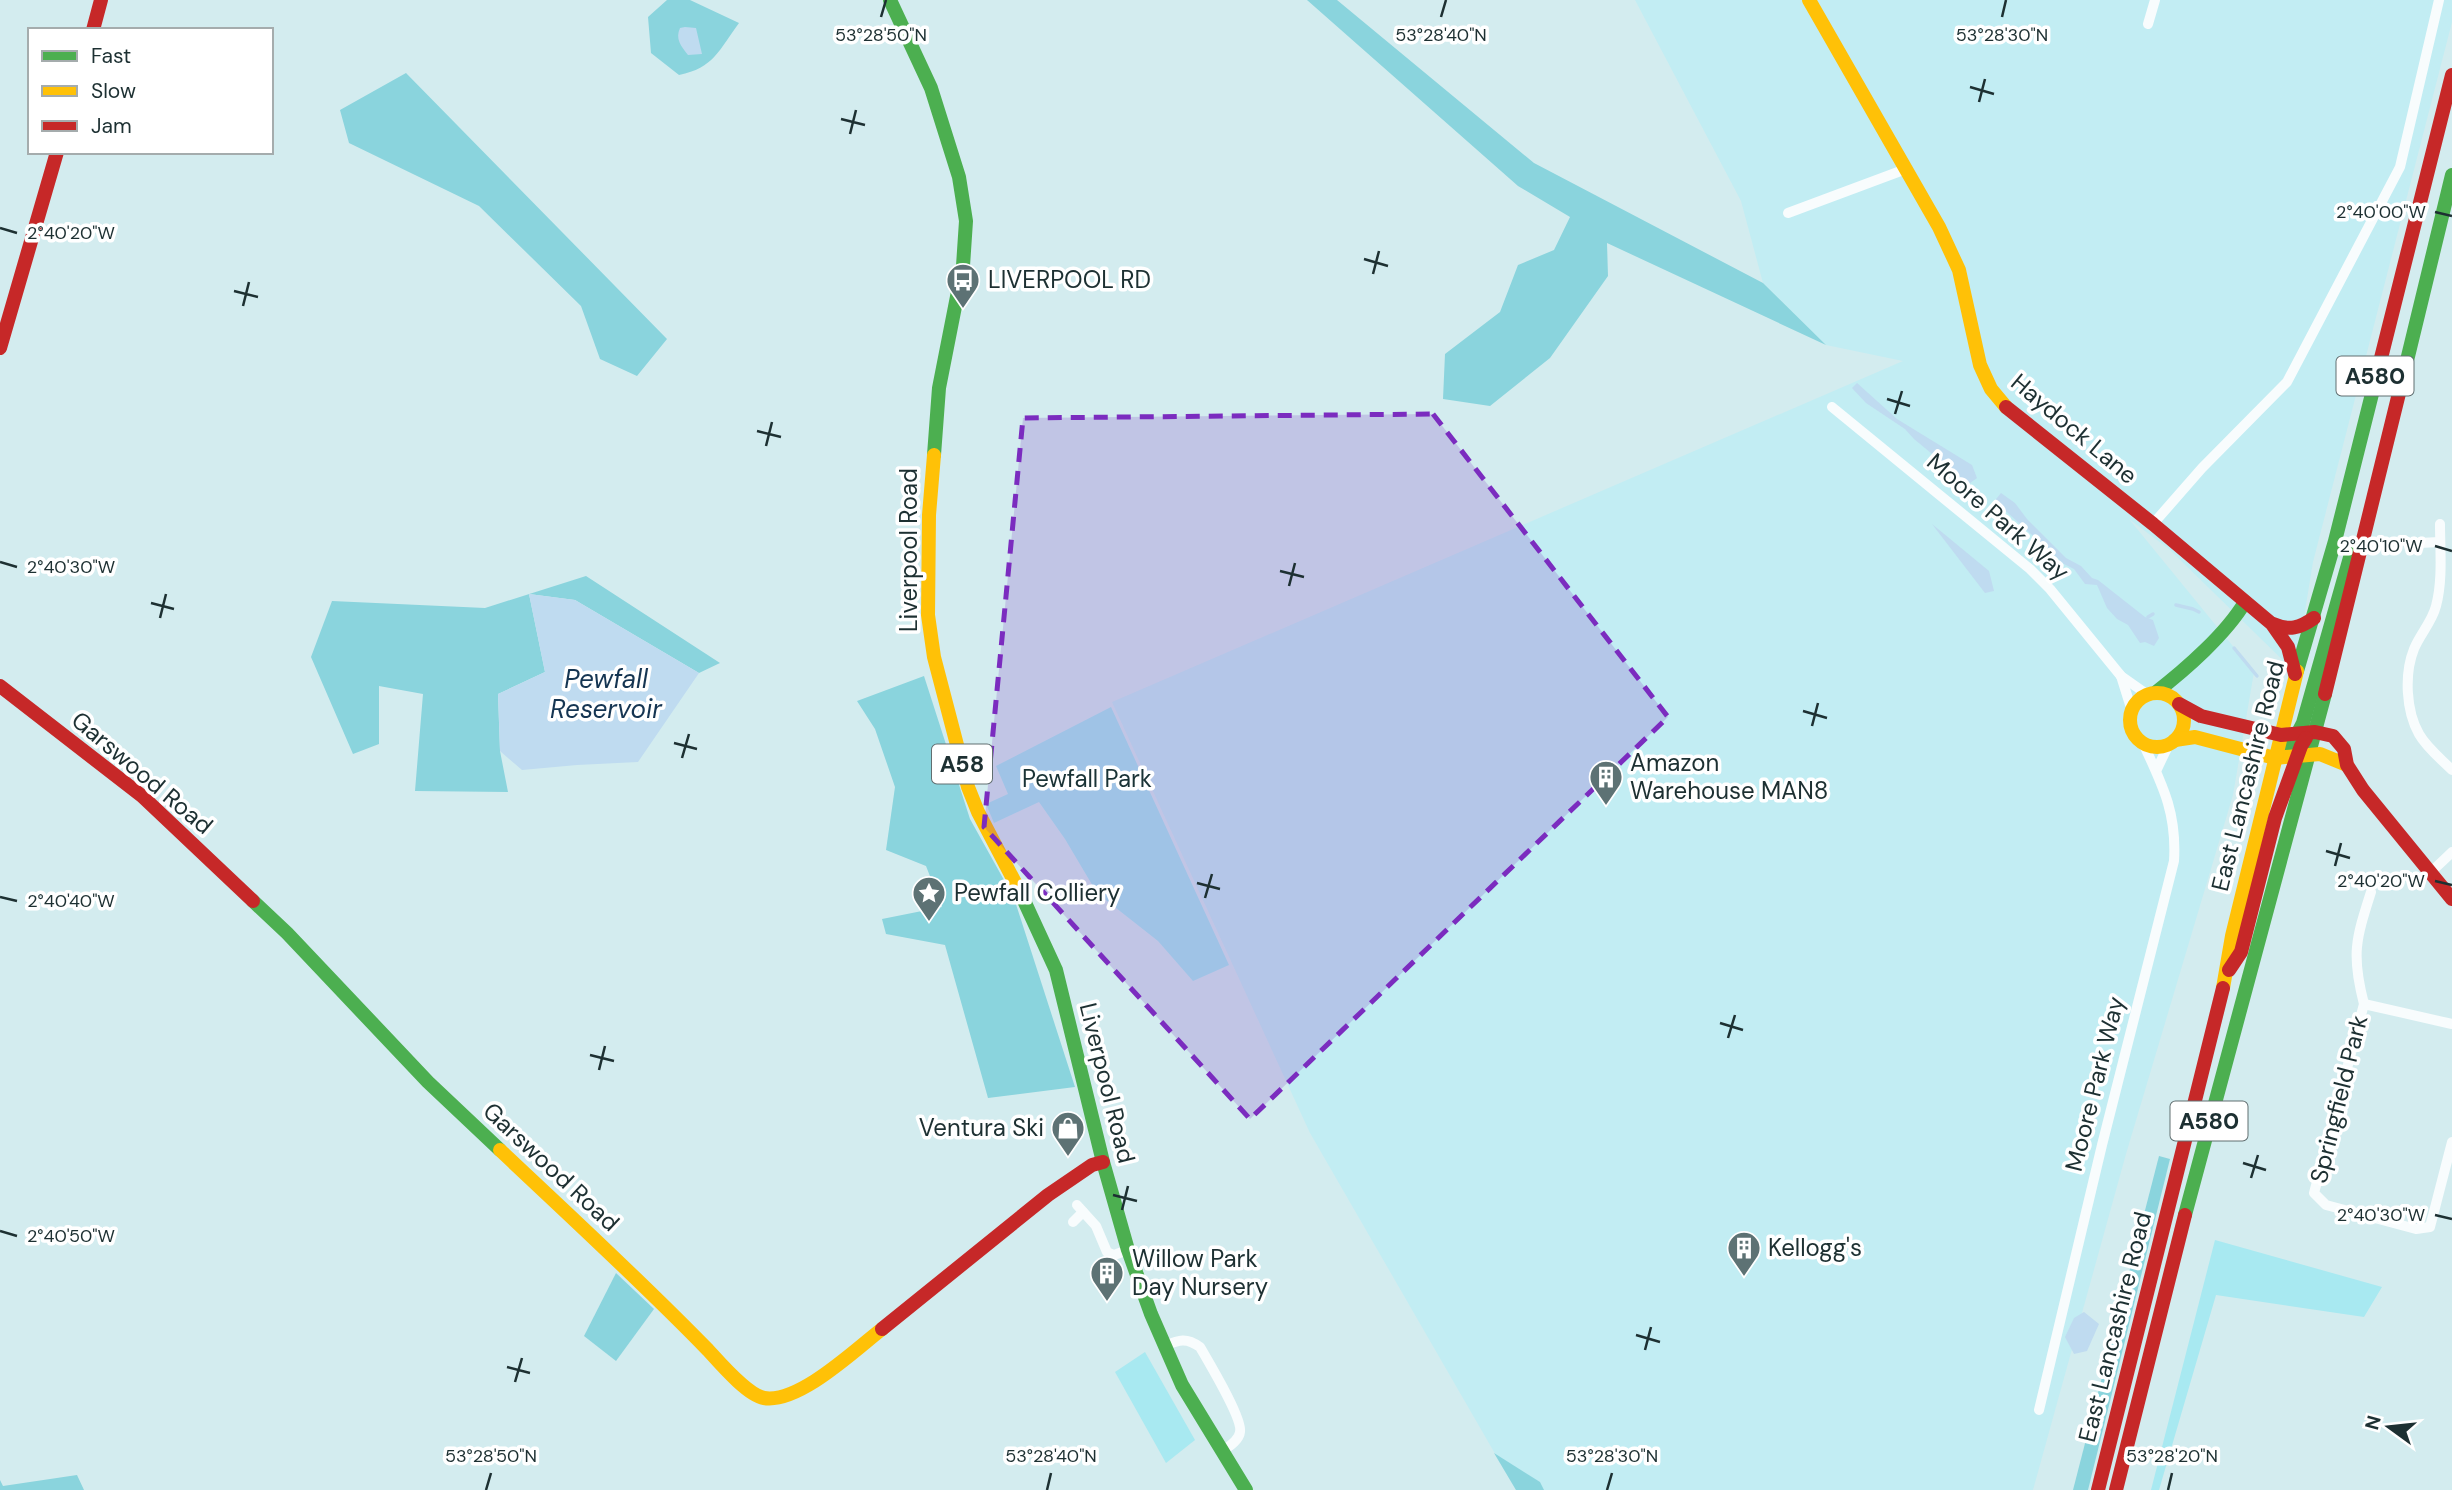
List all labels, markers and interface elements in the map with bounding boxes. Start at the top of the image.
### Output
text: 53°28'50"N [835,23,927,47]
text: 53°28'40"N [1395,23,1487,47]
text: 53°28'30"N [1956,23,2048,47]
legend [28,28,273,154]
text: Fast [91,42,131,70]
text: Slow [91,77,136,105]
text: Jam [91,112,132,140]
text: 2°40'00"W [2336,200,2426,224]
text: 2°40'20"W [27,221,115,245]
bus stop icon: LIVERPOOL RD [944,261,982,310]
place label: LIVERPOOL RD [988,264,1151,295]
road number: A580 [2336,356,2414,396]
street label: Haydock Lane [2005,367,2144,491]
street label: Moore Park Way [1921,446,2076,587]
street label: Liverpool Road [893,468,924,632]
text: 2°40'10"W [2339,534,2423,558]
text: 2°40'30"W [27,555,115,579]
street label: East Lancashire Road [2204,658,2291,894]
water label: Pewfall Reservoir [550,662,663,726]
street label: Garswood Road [65,704,219,841]
road number: A58 [932,744,992,784]
place label: Amazon Warehouse MAN8 [1630,747,1828,806]
building icon: Amazon Warehouse MAN8 [1587,758,1625,807]
park label: Pewfall Park [1022,763,1152,794]
text: 2°40'20"W [2337,869,2425,893]
place icon: Pewfall Colliery [910,874,948,923]
place label: Pewfall Colliery [954,877,1120,908]
text: 2°40'40"W [27,889,115,913]
street label: Moore Park Way [2058,993,2131,1174]
street label: Liverpool Road [1073,1000,1142,1166]
street label: Springfield Park [2303,1012,2374,1186]
street label: Garswood Road [477,1096,626,1238]
road number: A580 [2170,1102,2248,1140]
shop icon: Ventura Ski [1049,1109,1087,1158]
place label: Ventura Ski [919,1112,1044,1143]
text: 2°40'30"W [2337,1203,2425,1227]
street label: East Lancashire Road [2071,1209,2158,1445]
text: 2°40'50"W [27,1224,115,1248]
building icon: Kellogg's [1725,1229,1763,1278]
place label: Kellogg's [1768,1232,1862,1263]
place label: Willow Park Day Nursery [1132,1243,1268,1302]
building icon: Willow Park Day Nursery [1088,1254,1126,1303]
north arrow [2354,1392,2424,1462]
text: N [2359,1413,2387,1433]
text: 53°28'50"N [445,1444,537,1468]
text: 53°28'40"N [1005,1444,1097,1468]
text: 53°28'30"N [1566,1444,1658,1468]
text: 53°28'20"N [2126,1444,2218,1468]

